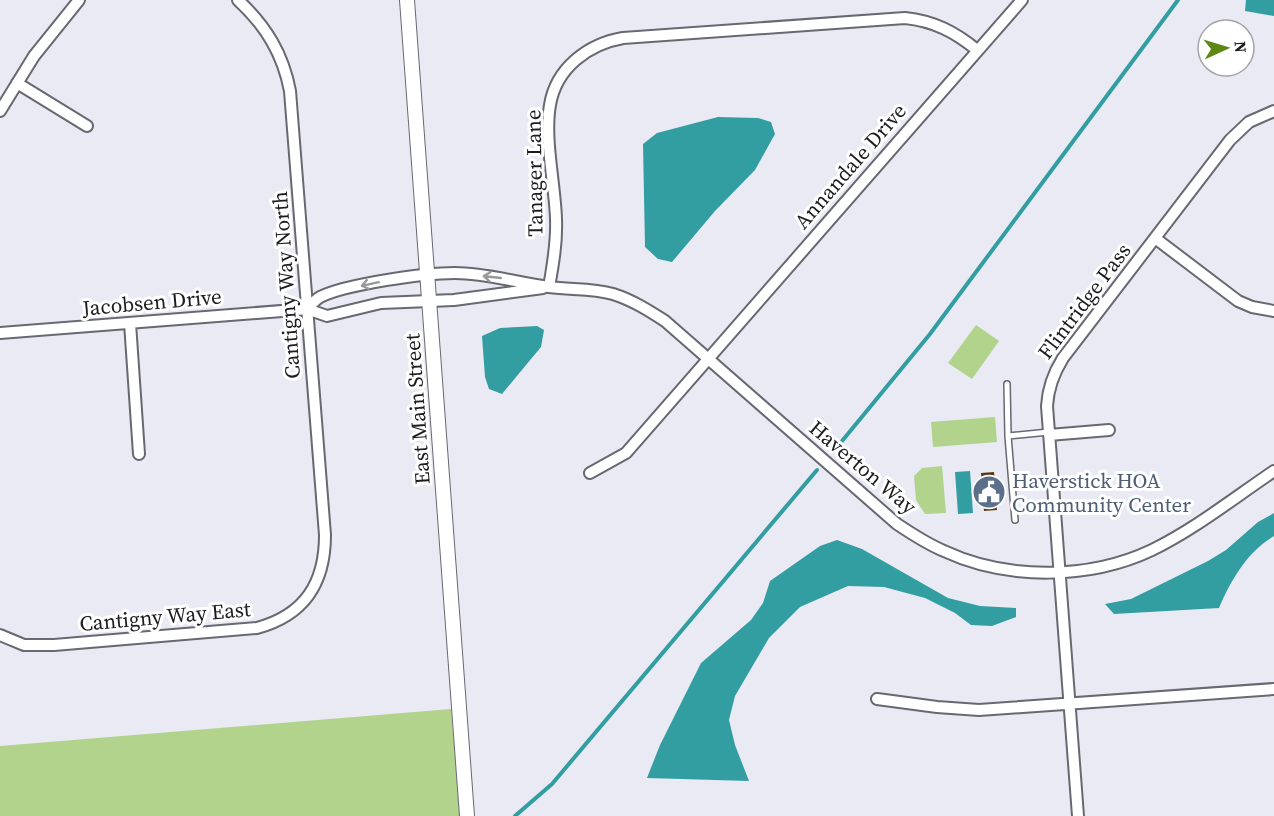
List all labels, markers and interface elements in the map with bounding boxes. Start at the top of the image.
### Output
north arrow [1196,18,1256,78]
text: N [1230,40,1252,54]
street label: Annandale Drive [787,97,913,235]
street label: Tanager Lane [518,109,550,237]
street label: Cantigny Way North [265,190,307,380]
street label: Flintridge Pass [1031,237,1137,365]
one-way arrow [483,271,502,282]
one-way arrow [361,279,380,290]
street label: Jacobsen Drive [80,281,223,323]
street label: East Main Street [397,332,437,486]
street label: Haverton Way [803,414,923,521]
place label: Haverstick HOA Community Center [1012,466,1191,519]
public building icon: Haverstick HOA Community Center [971,474,1007,510]
street label: Cantigny Way East [78,594,252,638]

